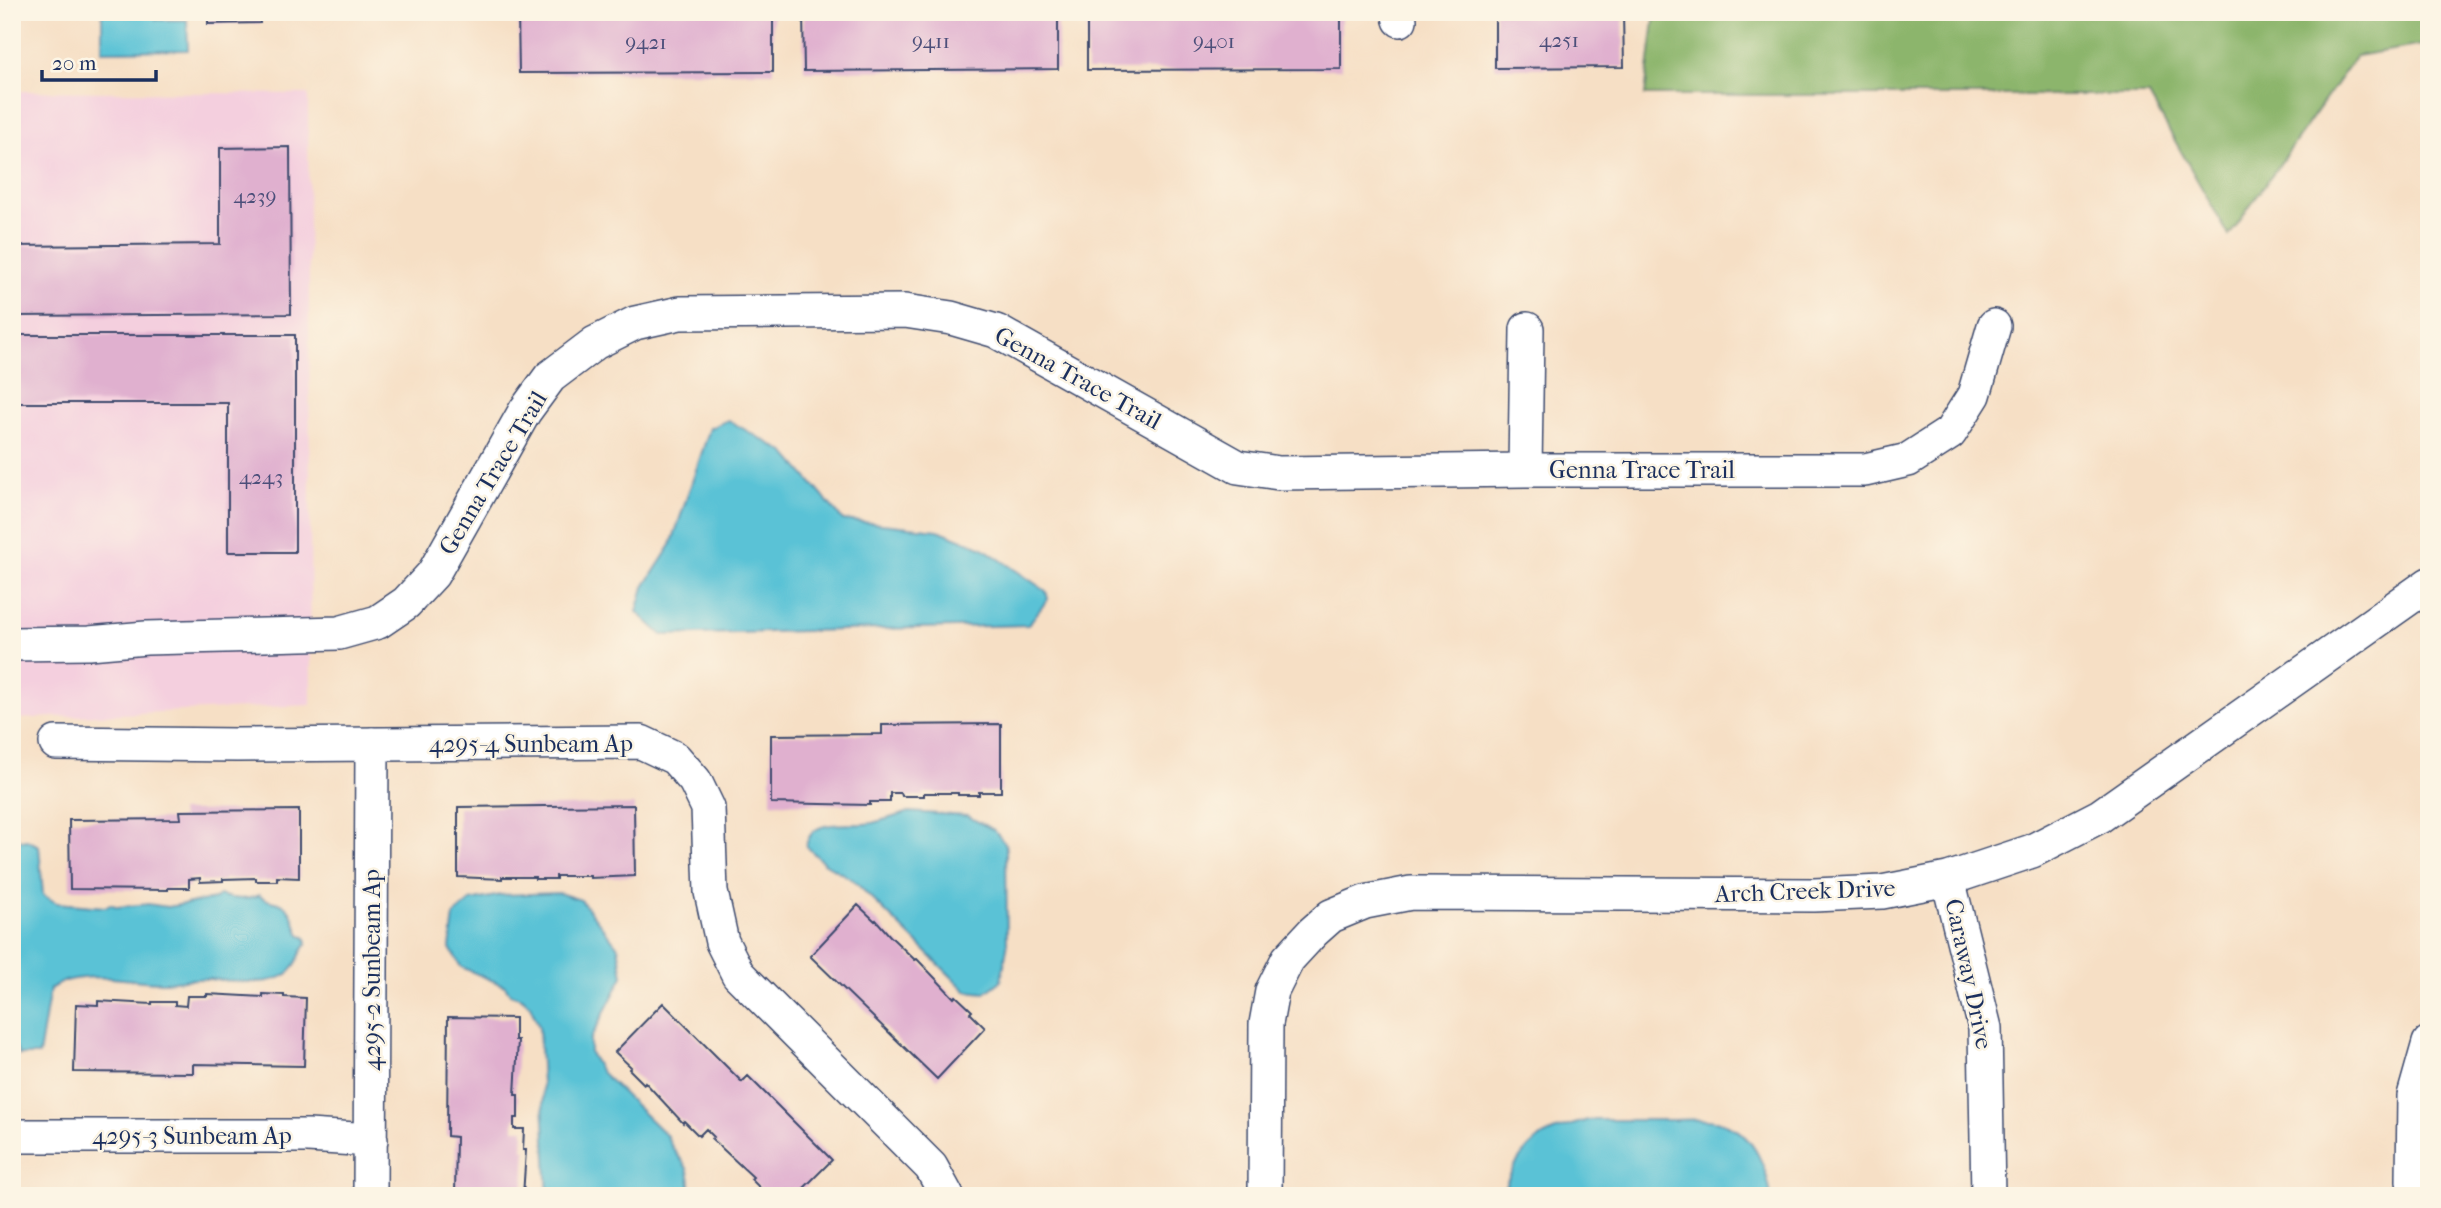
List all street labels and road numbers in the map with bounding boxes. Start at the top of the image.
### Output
street label: Genna Trace Trail [990,321,1166,435]
street label: Genna Trace Trail [433,386,553,560]
street label: Genna Trace Trail [1549,456,1735,484]
street label: 4295-4 Sunbeam Ap [429,730,633,758]
street label: 4295-2 Sunbeam Ap [358,869,386,1071]
street label: Arch Creek Drive [1713,874,1896,908]
street label: Caraway Drive [1939,896,1999,1052]
street label: 4295-3 Sunbeam Ap [92,1122,292,1150]

